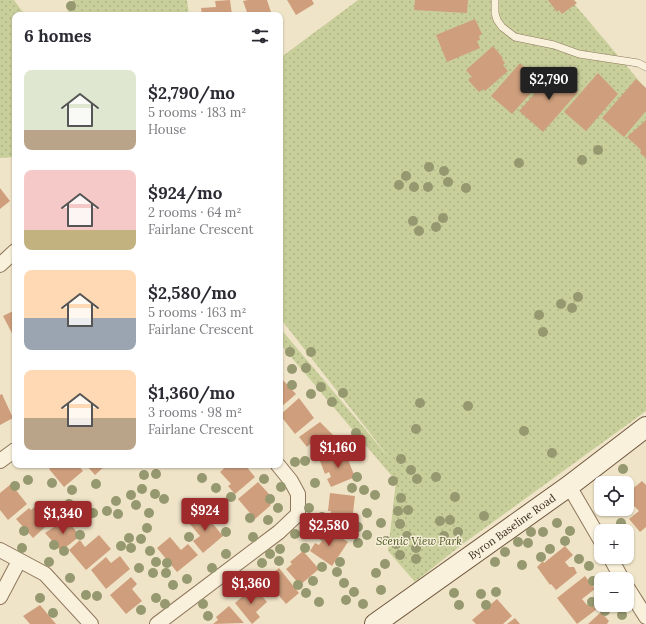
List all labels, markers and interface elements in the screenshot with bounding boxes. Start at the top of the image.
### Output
text: 6 homes [24,25,91,47]
icon: filters [249,25,271,47]
pin: $2,790 [516,67,582,101]
text: $2,790 [529,71,569,88]
text: $2,790/mo [148,82,235,104]
icon: home [56,86,104,134]
text: 5 rooms · 183 m² [148,104,246,121]
text: House [148,121,186,138]
text: $924/mo [148,182,222,204]
icon: home [56,186,104,234]
text: 2 rooms · 64 m² [148,204,241,221]
text: Fairlane Crescent [148,221,254,238]
text: $2,580/mo [148,282,237,304]
icon: home [56,286,104,334]
text: 5 rooms · 163 m² [148,304,247,321]
text: Fairlane Crescent [148,321,254,338]
text: $1,360/mo [148,382,235,404]
icon: home [56,386,104,434]
text: 3 rooms · 98 m² [148,404,242,421]
text: Fairlane Crescent [148,421,254,438]
pin: $1,160 [305,435,371,469]
text: $1,160 [319,439,357,456]
map controls [594,476,634,612]
button: locate [594,476,634,516]
street label: Byron Baseline Road [465,491,559,562]
pin: $924 [181,498,229,532]
pin: $1,340 [30,501,96,535]
text: $924 [190,502,220,519]
text: $1,340 [44,505,82,522]
pin: $2,580 [296,513,362,547]
text: $2,580 [309,517,349,534]
button: + [594,524,634,564]
park label: Scenic View Park [376,534,462,548]
pin: $1,360 [218,571,284,605]
button: − [594,572,634,612]
text: $1,360 [231,575,271,592]

